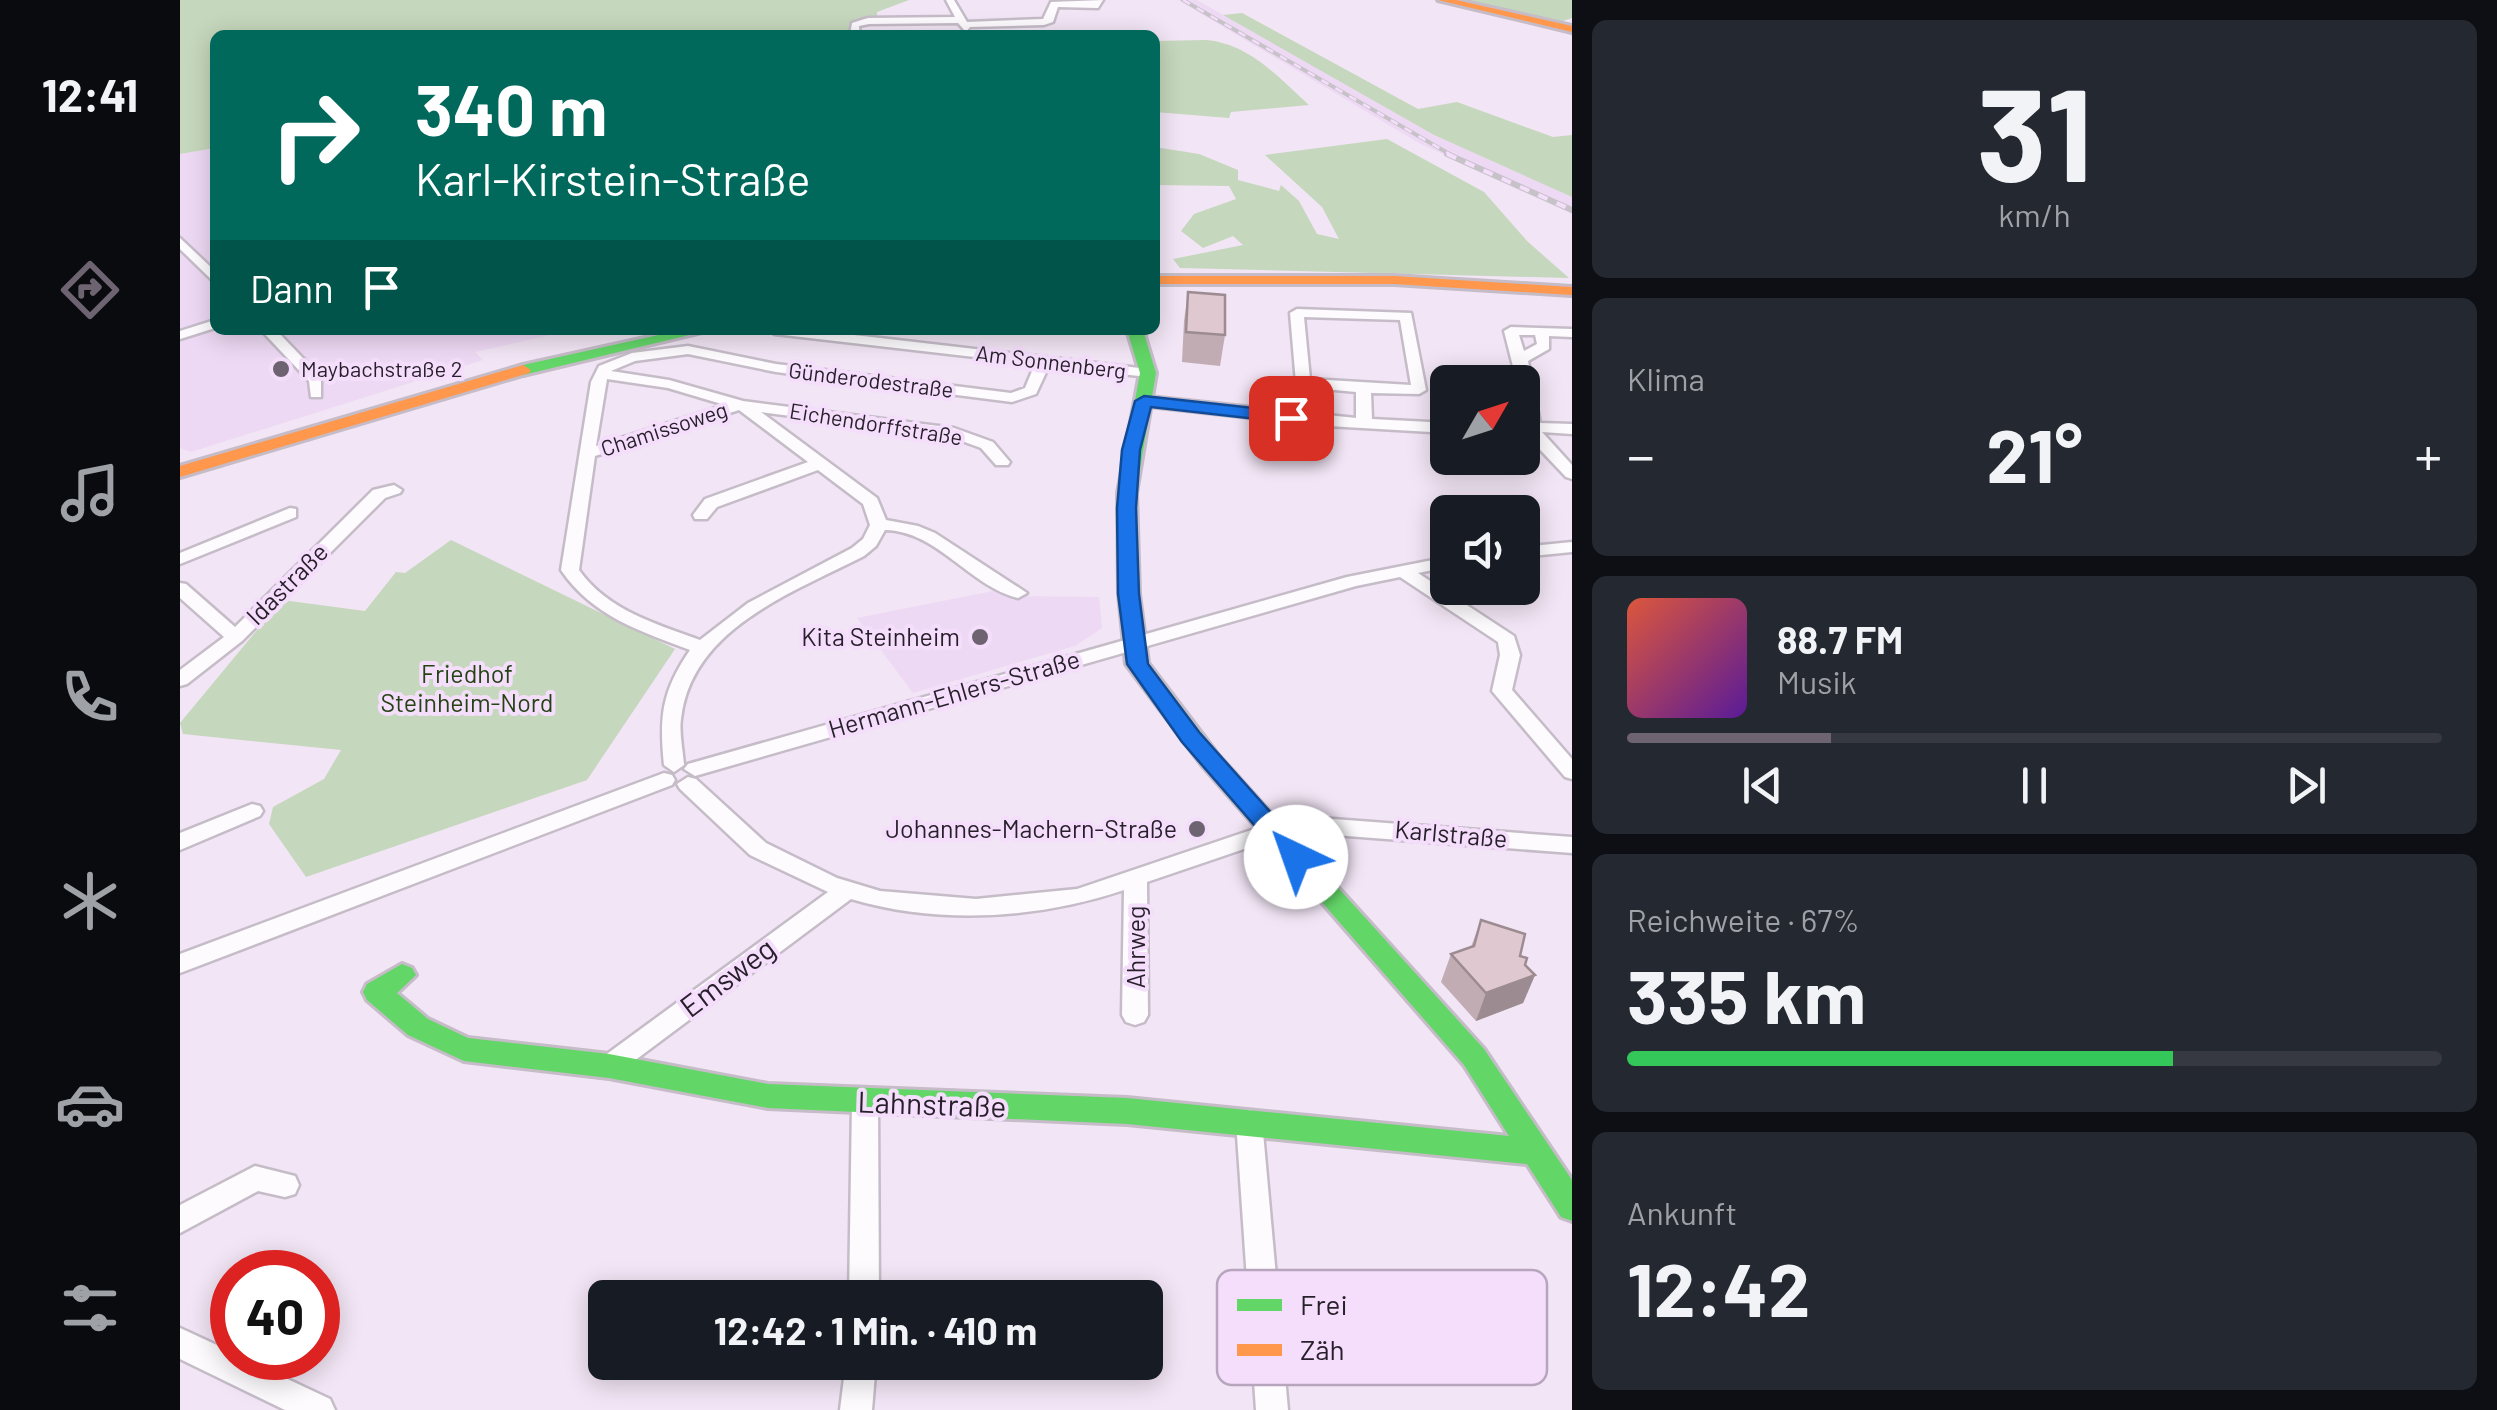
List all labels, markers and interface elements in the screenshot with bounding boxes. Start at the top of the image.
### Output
text: 31 [1977,52,2092,208]
text: 340 m [415,66,608,150]
text: 12:41 [42,67,138,121]
icon: right [250,70,380,200]
text: Karl-Kirstein-Straße [415,151,811,205]
text: km/h [1998,195,2071,233]
icon: directions [55,255,125,325]
icon: arrive [354,260,409,315]
text: Dann [250,265,334,311]
street label: Am Sonnenberg [975,339,1128,383]
place label: Maybachstraße 2 [301,355,462,381]
street label: Günderodestraße [787,356,955,402]
marker: Maybachstraße 2 [270,358,292,380]
text: Klima [1627,359,1705,397]
north arrow [1430,365,1540,475]
map controls [1430,365,1540,605]
pin [1249,376,1334,461]
icon: arrive [1264,391,1319,446]
street label: Chamissoweg [597,395,730,461]
street label: Eichendorffstraße [788,396,965,450]
text: 21° [1986,408,2083,498]
text: − [1627,421,1655,487]
text: + [2414,421,2442,487]
icon: music [55,458,125,528]
button: sound [1430,495,1540,605]
street label: Idastraße [239,536,333,630]
text: 88.7 FM [1777,616,1903,662]
place label: Kita Steinheim [801,621,960,651]
marker: Kita Steinheim [969,626,991,648]
street label: Hermann-Ehlers-Straße [825,643,1083,743]
park label: Friedhof Steinheim-Nord [381,658,553,717]
icon: phone [55,662,125,732]
text: Musik [1777,662,1857,700]
icon: previous [1735,758,1790,813]
icon: pause [2007,758,2062,813]
icon: next [2279,758,2334,813]
position arrow [1244,805,1348,909]
place label: Johannes-Machern-Straße [886,813,1177,843]
street label: Karlstraße [1393,813,1509,853]
marker: Johannes-Machern-Straße [1186,818,1208,840]
icon: climate [55,866,125,936]
text: Reichweite · 67% [1627,900,1860,938]
street label: Ahrweg [1120,906,1150,988]
street label: Emsweg [672,929,781,1024]
text: 335 km [1627,949,1866,1039]
icon: car [55,1069,125,1139]
street label: Lahnstraße [857,1082,1007,1124]
text: Ankunft [1627,1193,1737,1231]
text: 12:42 [1627,1242,1810,1332]
speed limit sign: 40 [210,1250,340,1380]
legend [1217,1270,1547,1385]
icon: filters [55,1273,125,1343]
text: Frei [1300,1287,1348,1321]
text: 12:42 · 1 Min. · 410 m [714,1307,1037,1353]
text: Zäh [1300,1332,1345,1366]

